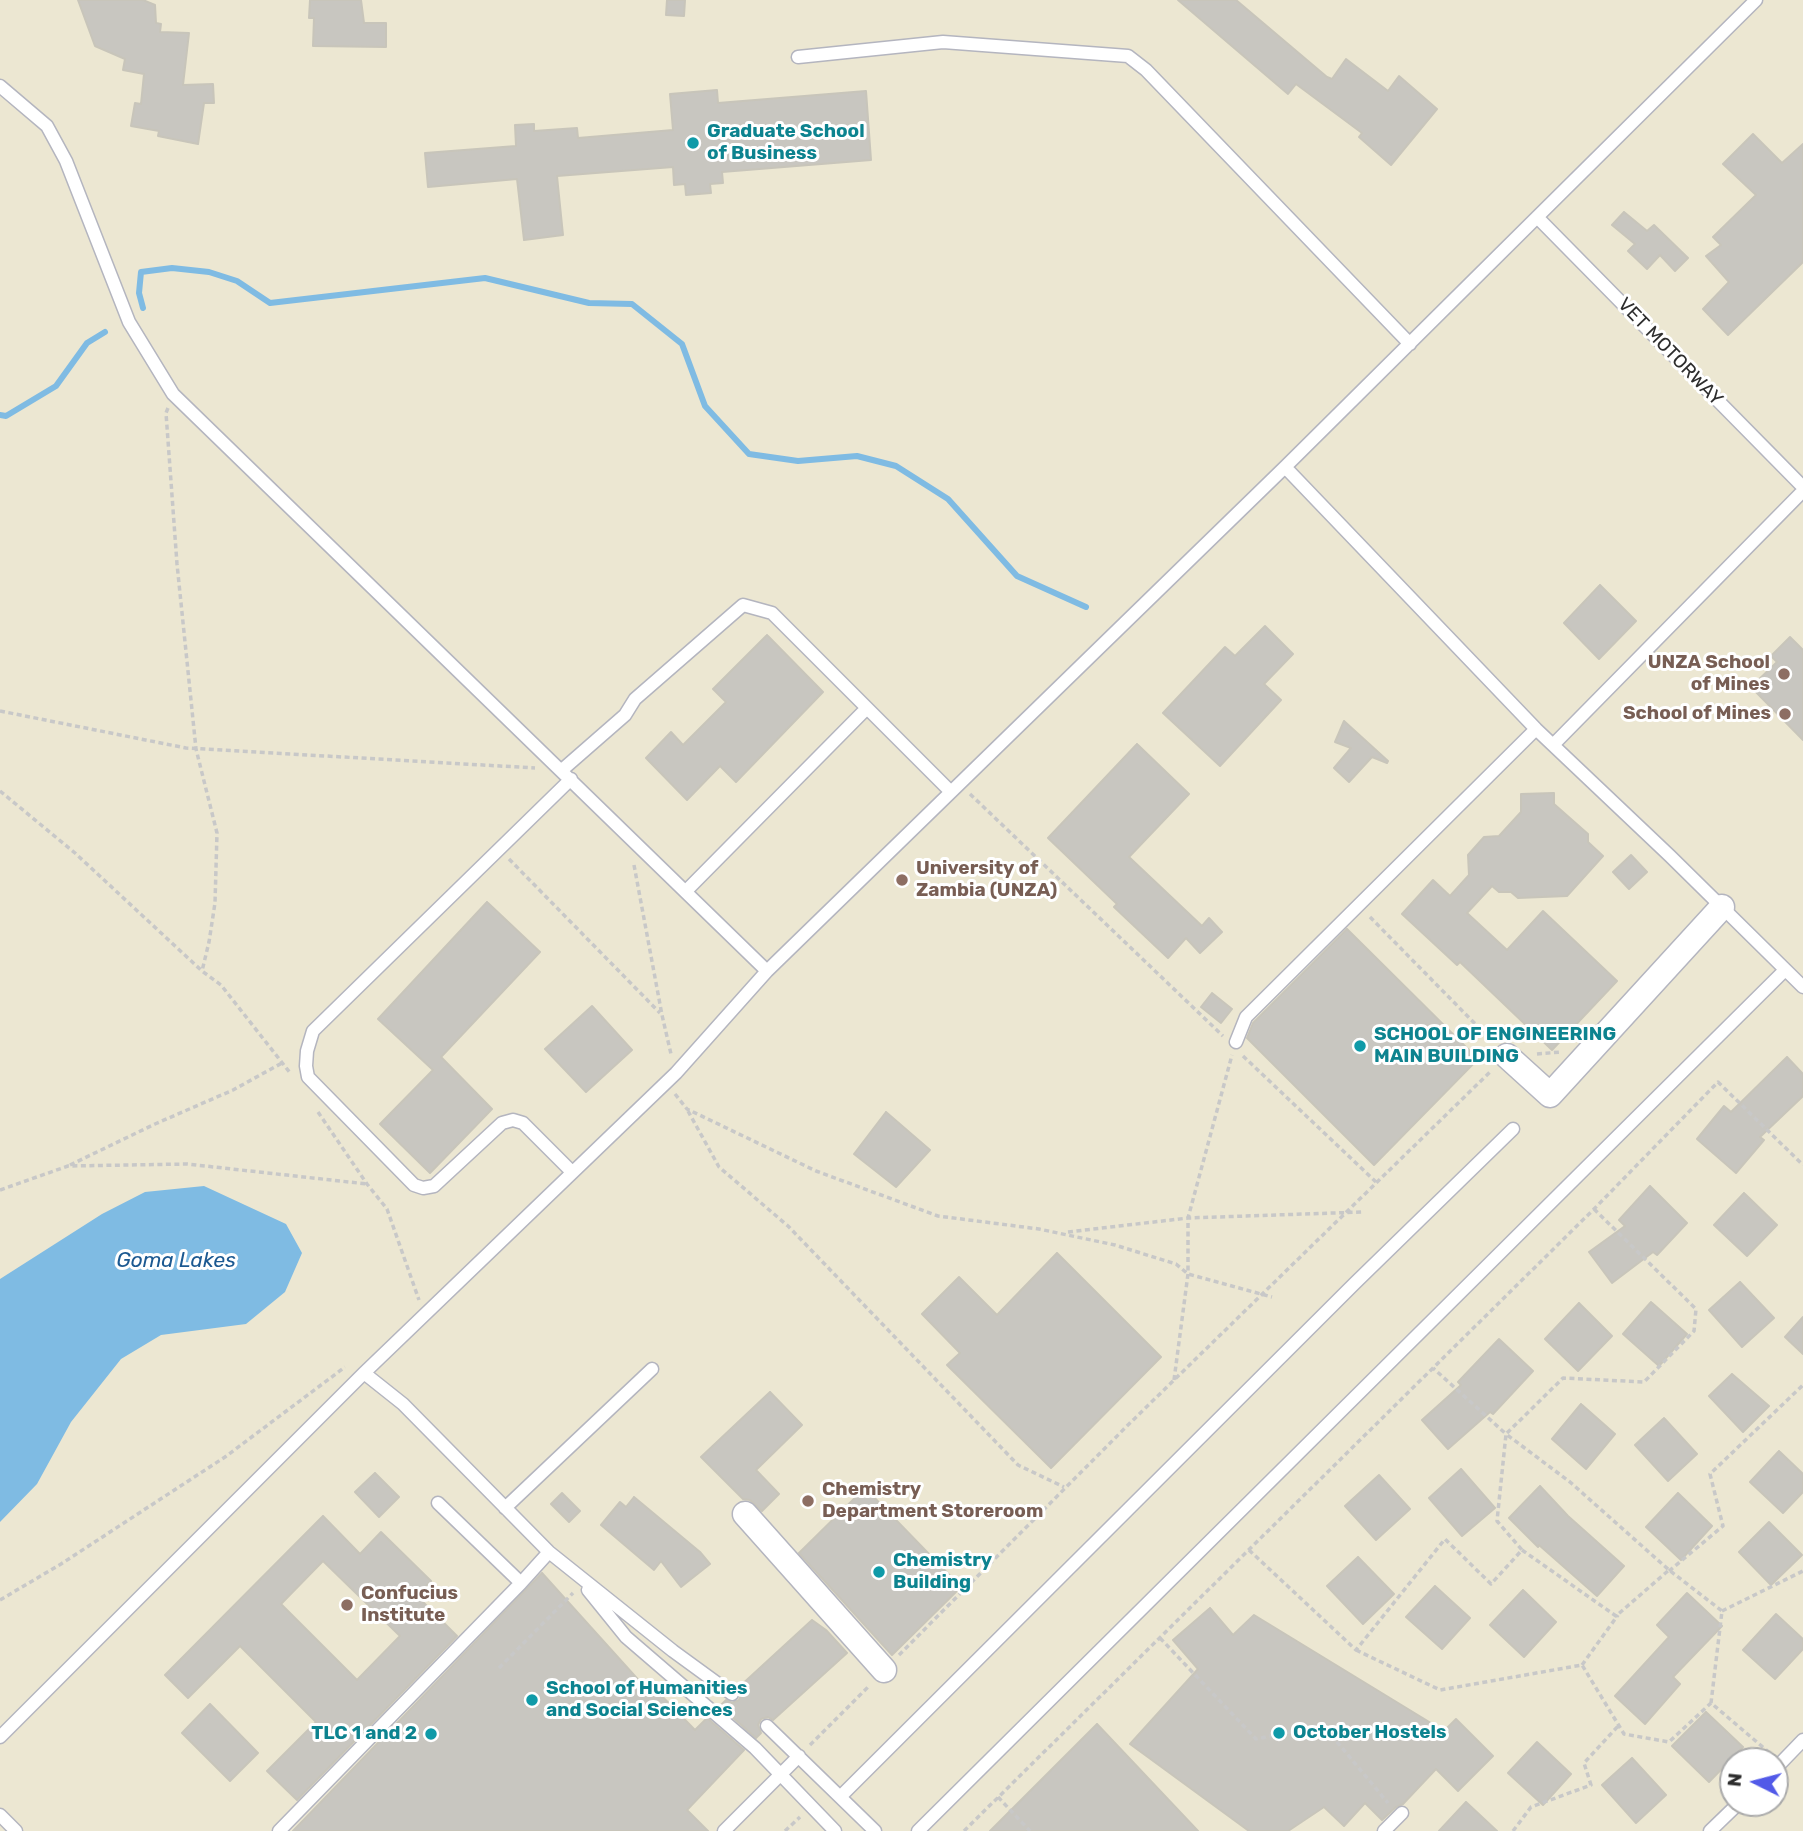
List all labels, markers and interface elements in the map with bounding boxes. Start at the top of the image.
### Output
place label: Graduate School of Business [707,121,865,165]
marker: Graduate School of Business [685,135,701,151]
street label: VET MOTORWAY [1613,293,1727,411]
place label: UNZA School of Mines [1648,652,1770,696]
marker: UNZA School of Mines [1776,666,1792,682]
place label: School of Mines [1623,703,1771,725]
marker: School of Mines [1777,706,1793,722]
place label: University of Zambia (UNZA) [916,858,1057,902]
marker: University of Zambia (UNZA) [894,872,910,888]
place label: SCHOOL OF ENGINEERING MAIN BUILDING [1374,1024,1616,1068]
marker: SCHOOL OF ENGINEERING MAIN BUILDING [1352,1038,1368,1054]
water label: Goma Lakes [116,1248,236,1274]
place label: Chemistry Department Storeroom [822,1479,1043,1523]
marker: Chemistry Department Storeroom [800,1493,816,1509]
place label: Chemistry Building [893,1550,992,1594]
marker: Chemistry Building [871,1564,887,1580]
place label: Confucius Institute [361,1583,458,1627]
marker: Confucius Institute [339,1597,355,1613]
place label: School of Humanities and Social Sciences [546,1678,748,1722]
marker: School of Humanities and Social Sciences [524,1692,540,1708]
place label: October Hostels [1293,1722,1446,1744]
place label: TLC 1 and 2 [311,1723,417,1745]
marker: October Hostels [1271,1725,1287,1741]
marker: TLC 1 and 2 [423,1726,439,1742]
north arrow [1719,1747,1789,1817]
text: N [1722,1772,1747,1788]

